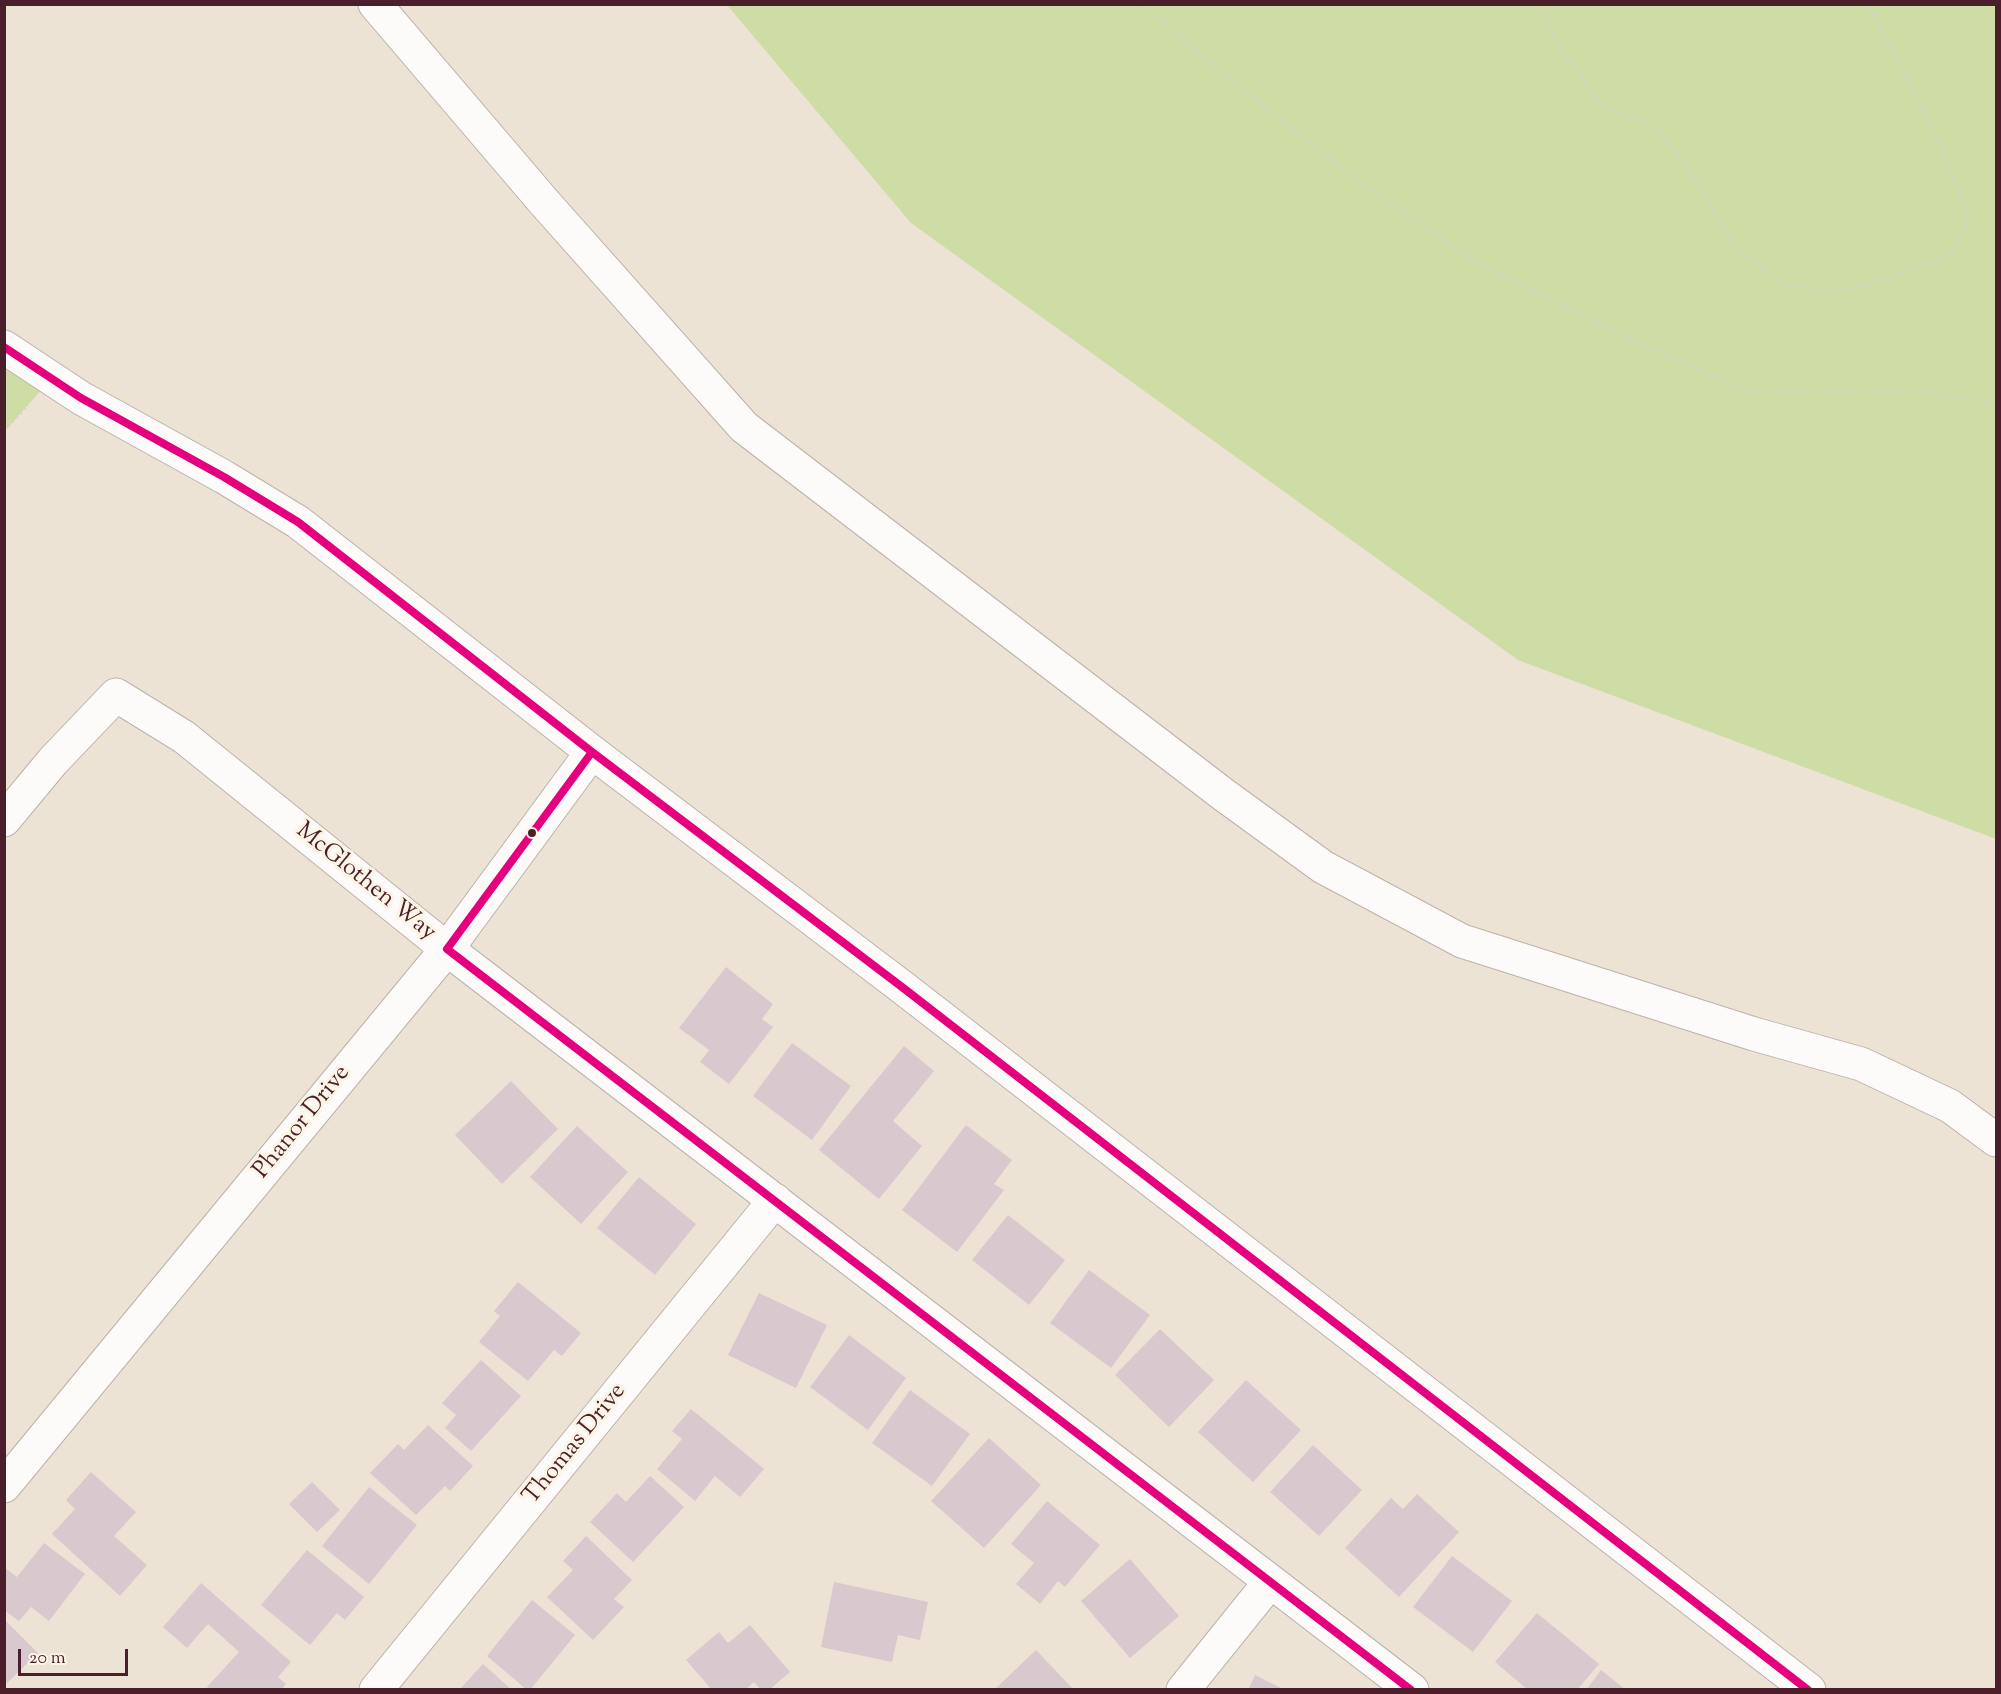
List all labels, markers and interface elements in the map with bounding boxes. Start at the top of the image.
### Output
street label: McGlothen Way [289,818,441,948]
unlabelled marker [526,827,538,839]
street label: Phanor Drive [249,1060,357,1186]
street label: Thomas Drive [519,1379,633,1511]
scale bar [21,1637,130,1675]
text: 20 m [29,1646,66,1672]

